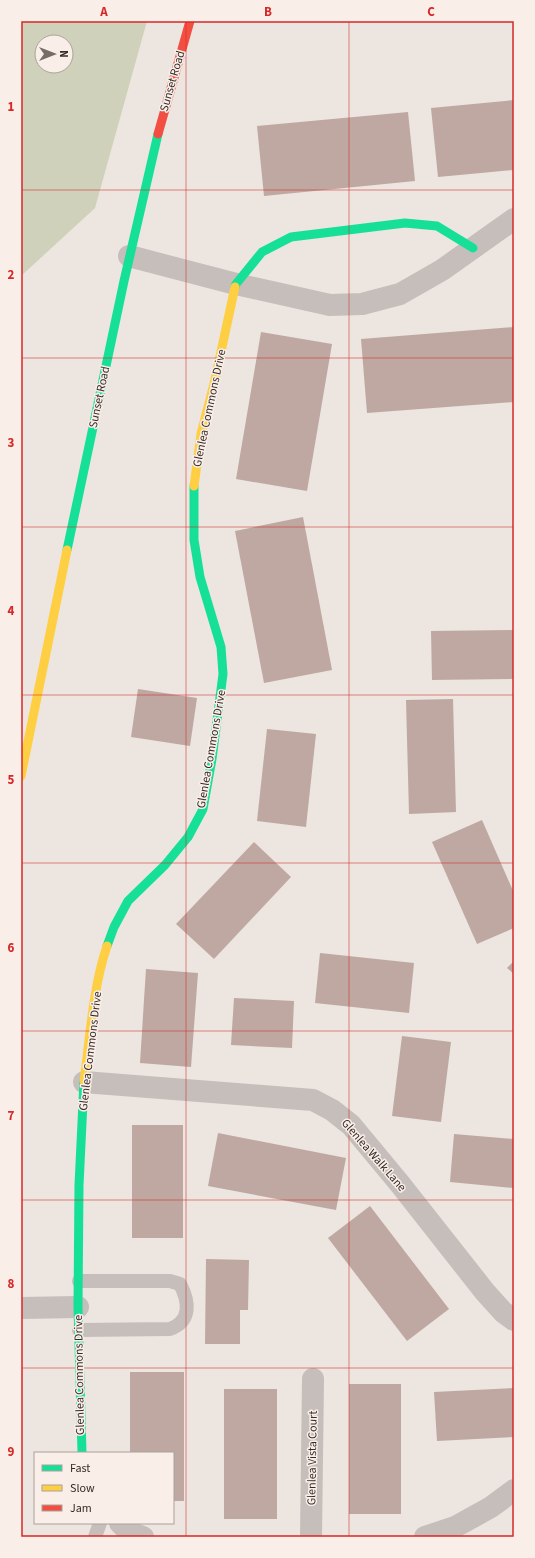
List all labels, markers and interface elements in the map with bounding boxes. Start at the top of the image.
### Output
text: A [99,3,108,21]
text: B [264,3,272,21]
text: C [427,3,435,21]
north arrow [34,34,74,74]
street label: Sunset Road [156,49,189,114]
text: N [56,50,71,58]
text: 1 [8,98,15,116]
text: 2 [8,266,15,284]
street label: Glenlea Commons Drive [189,348,230,469]
street label: Sunset Road [85,365,114,429]
text: 3 [8,434,15,452]
text: 4 [8,602,15,620]
street label: Glenlea Commons Drive [193,688,230,810]
text: 5 [8,771,15,789]
text: 6 [8,939,15,957]
street label: Glenlea Commons Drive [75,990,106,1112]
text: 7 [8,1107,15,1125]
street label: Glenlea Walk Lane [337,1115,410,1195]
text: 8 [8,1275,15,1293]
street label: Glenlea Commons Drive [70,1315,89,1435]
street label: Glenlea Vista Court [303,1411,322,1505]
text: 9 [8,1443,15,1461]
legend [34,1452,174,1524]
text: Fast [70,1460,90,1477]
text: Slow [70,1480,95,1497]
text: Jam [70,1500,92,1517]

